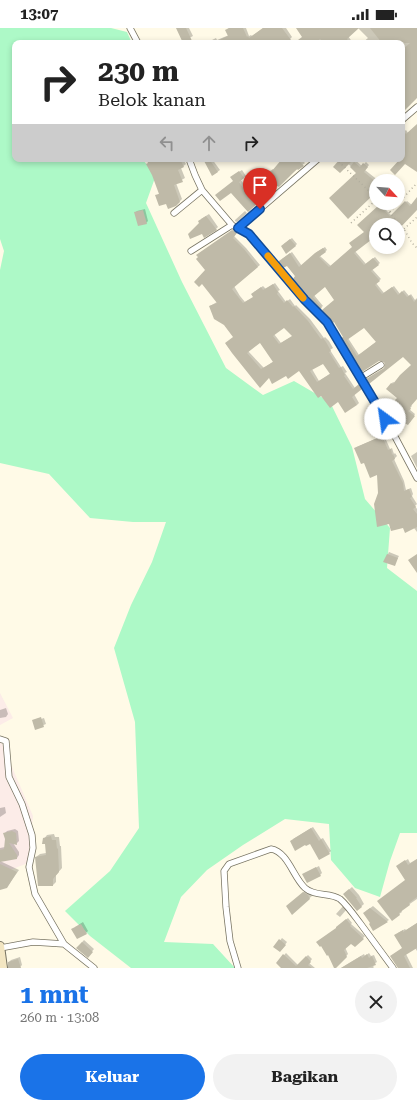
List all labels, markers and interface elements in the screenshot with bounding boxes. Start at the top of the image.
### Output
text: 13:07 [20,5,58,23]
text: 230 m [98,55,179,88]
icon: right [32,56,84,108]
text: Belok kanan [98,89,206,110]
icon: left [156,132,178,154]
icon: ahead [198,132,220,154]
icon: right [240,132,262,154]
pin [243,168,277,209]
icon: arrive [249,174,271,196]
north arrow [369,174,405,210]
map controls [369,174,405,254]
button: search [369,218,405,254]
position arrow [364,398,406,440]
text: 1 mnt [20,981,89,1009]
button: close [355,981,397,1023]
text: 260 m · 13:08 [20,1010,99,1025]
button: Keluar [20,1054,205,1100]
button: Bagikan [213,1054,397,1100]

